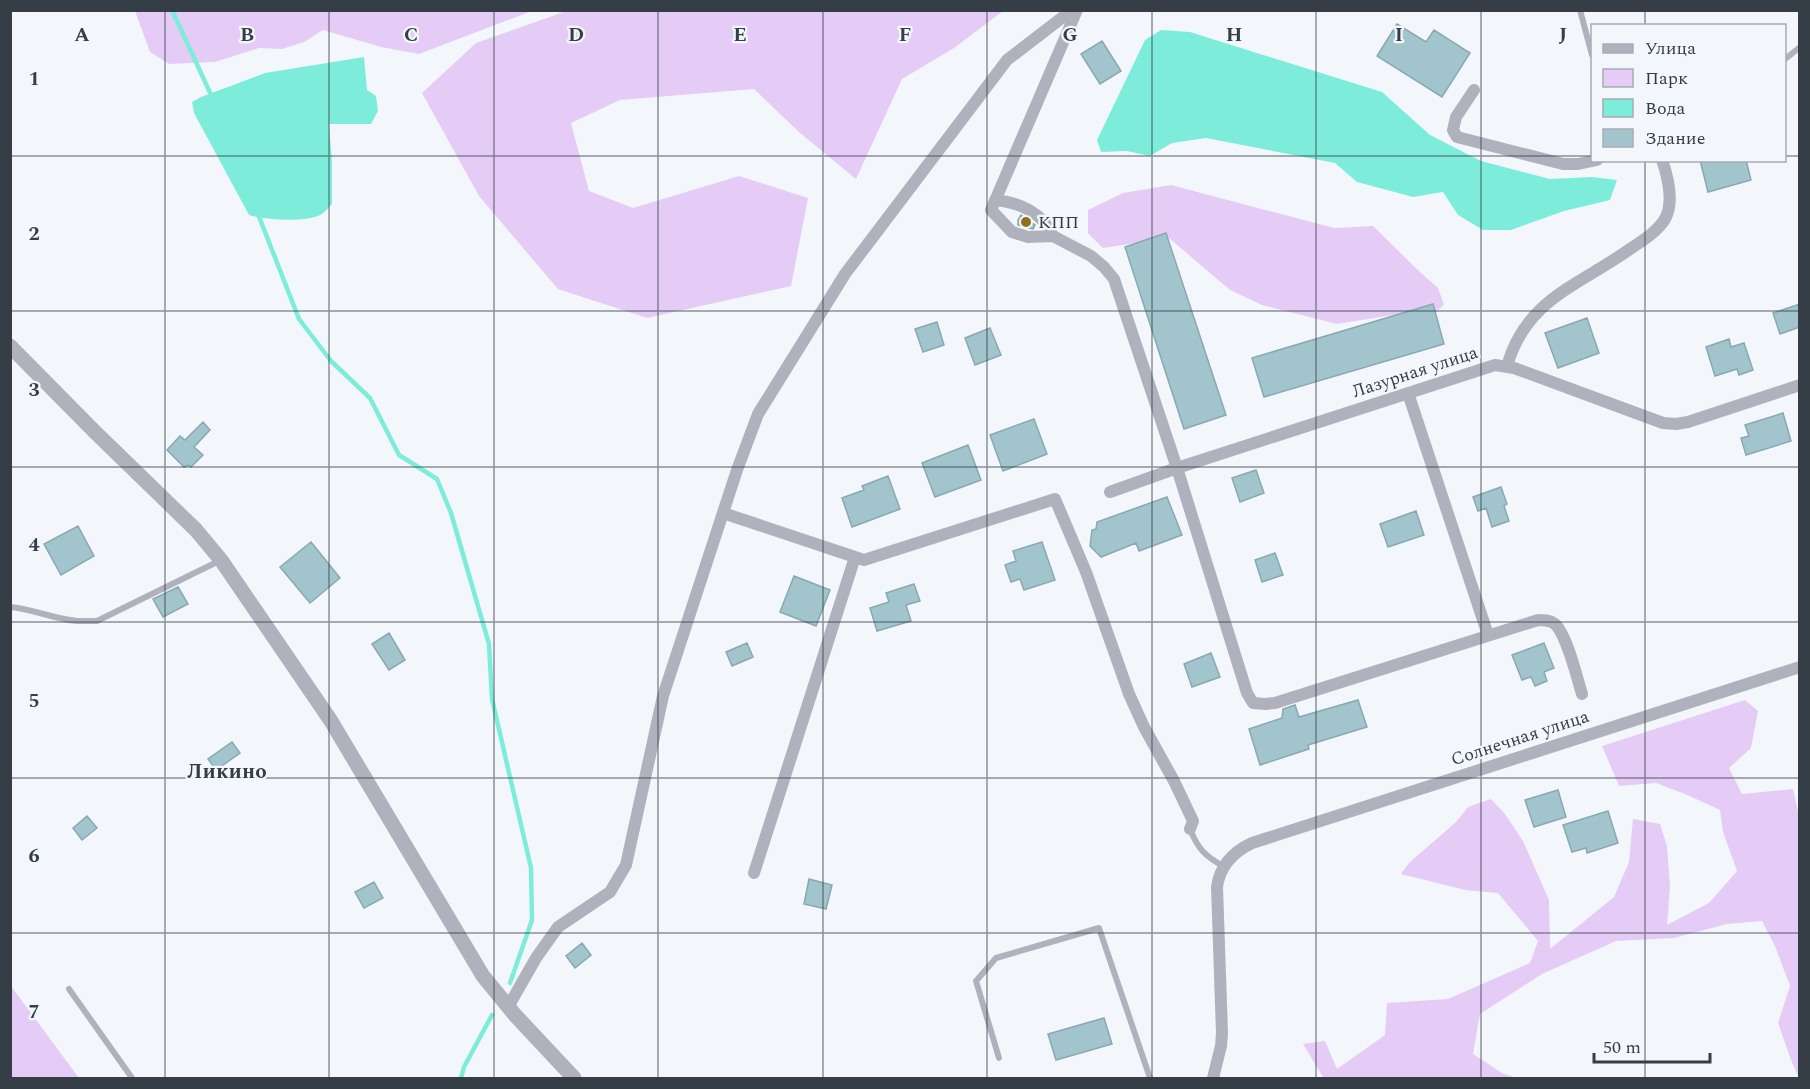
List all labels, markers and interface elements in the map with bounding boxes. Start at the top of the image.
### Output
text: A [74,20,90,50]
text: B [240,20,254,50]
text: C [404,20,418,50]
text: D [568,20,584,50]
text: E [733,20,747,50]
text: F [899,20,911,50]
text: G [1062,20,1078,50]
text: H [1226,20,1242,50]
text: I [1395,20,1403,50]
text: J [1559,20,1567,50]
legend [1591,24,1786,162]
text: Улица [1645,35,1696,62]
text: 1 [28,64,40,94]
text: Парк [1645,65,1688,92]
text: Вода [1645,95,1685,122]
text: Здание [1645,125,1705,152]
place label: КПП [1038,209,1079,236]
marker: КПП [1019,215,1033,229]
text: 2 [28,219,40,249]
street label: Лазурная улица [1349,339,1482,405]
text: 3 [28,375,40,405]
text: 4 [28,530,40,560]
text: 5 [28,686,40,716]
street label: Солнечная улица [1447,703,1593,773]
district label: Ликино [187,756,267,788]
text: 6 [28,841,40,871]
text: 7 [28,997,40,1027]
scale bar [1594,1026,1710,1064]
text: 50 m [1603,1034,1641,1061]

